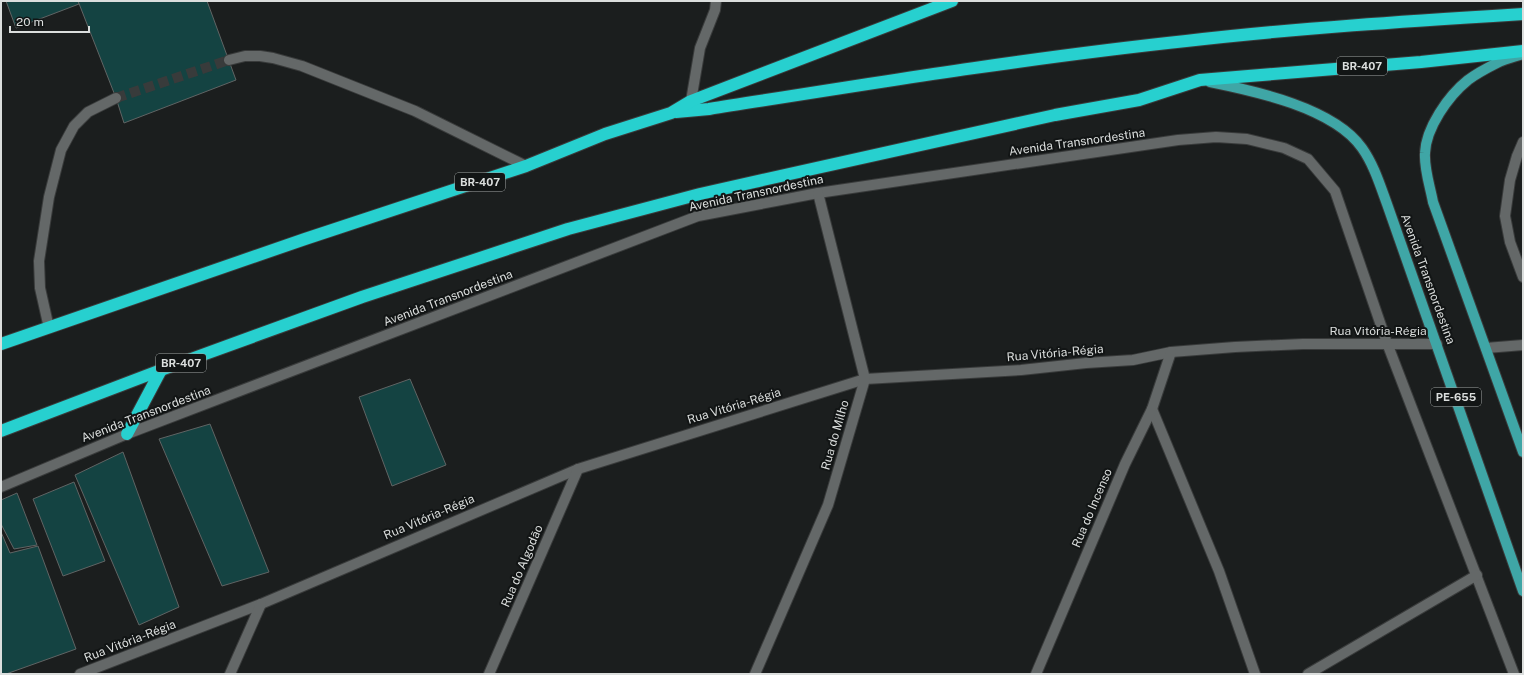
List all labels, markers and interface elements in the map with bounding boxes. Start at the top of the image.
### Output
scale bar [10,8,89,34]
text: 20 m [16,15,44,29]
road number: BR-407 [1337,57,1387,75]
street label: Avenida Transnordestina [1008,126,1146,158]
street label: Avenida Transnordestina [687,172,825,214]
road number: BR-407 [455,173,505,191]
street label: Avenida Transnordestina [1398,212,1458,346]
street label: Avenida Transnordestina [381,267,515,329]
street label: Rua Vitória-Régia [1329,324,1427,338]
street label: Rua Vitória-Régia [1006,342,1104,364]
road number: BR-407 [156,354,206,372]
street label: Avenida Transnordestina [79,383,213,445]
street label: Rua Vitória-Régia [685,385,783,427]
road number: PE-655 [1431,388,1481,406]
street label: Rua do Milho [818,398,852,472]
street label: Rua do Incenso [1069,466,1115,550]
street label: Rua Vitória-Régia [382,492,476,542]
street label: Rua do Algodão [498,523,546,609]
street label: Rua Vitória-Régia [82,617,178,665]

